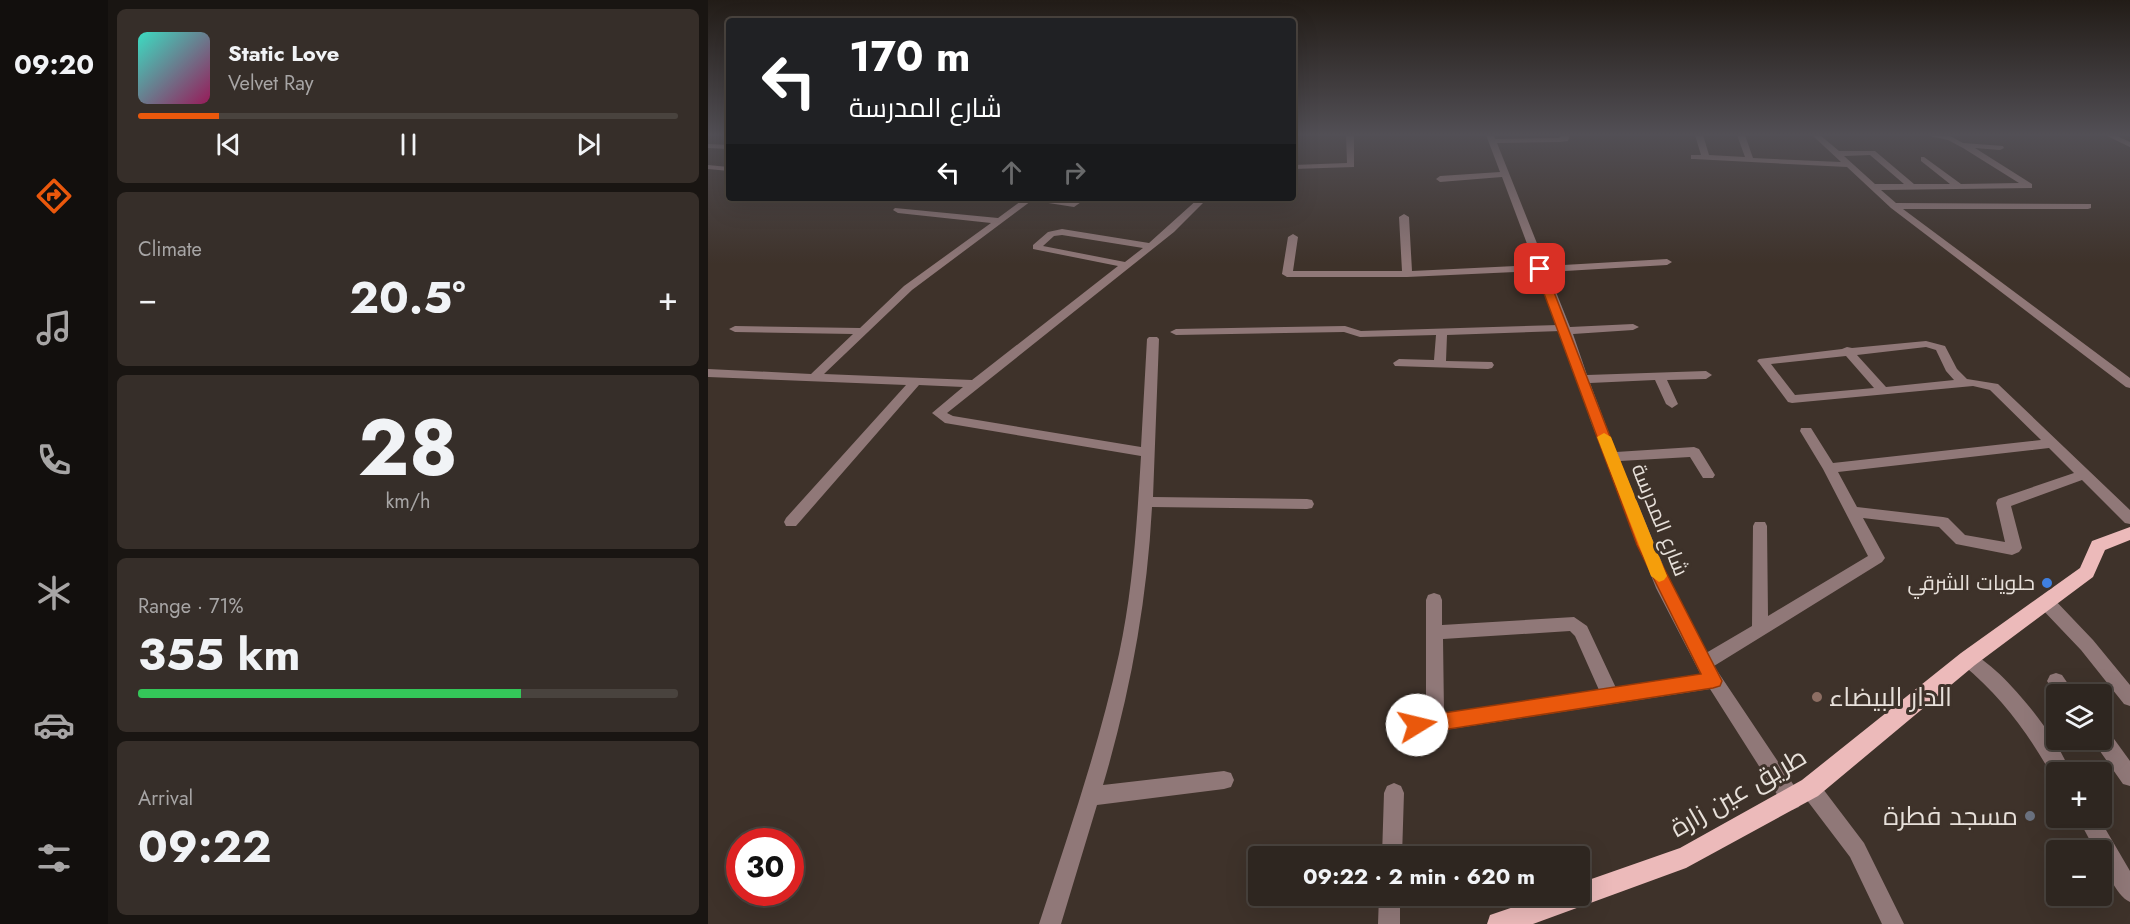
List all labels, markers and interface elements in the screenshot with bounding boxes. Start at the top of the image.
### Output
text: 170 m [849,26,971,87]
text: Static Love [228,37,339,69]
icon: left [750,42,828,120]
text: 09:20 [14,45,94,84]
text: Velvet Ray [228,69,314,98]
text: شارع المدرسة [849,88,1002,127]
icon: previous [212,128,245,161]
icon: pause [392,128,425,161]
icon: next [572,128,605,161]
icon: left [932,156,965,189]
icon: ahead [995,156,1028,189]
icon: right [1058,156,1091,189]
icon: directions [33,175,75,217]
text: Climate [138,235,202,264]
pin [1514,243,1565,294]
icon: arrive [1523,252,1556,285]
text: 20.5° [349,265,466,330]
text: − [138,275,157,322]
text: + [658,275,678,322]
icon: music [33,307,75,349]
text: 28 [358,392,458,504]
icon: phone [33,439,75,481]
street label: شارع المدرسة [1624,459,1696,581]
text: km/h [385,487,431,516]
place label: حلويات الشرقي [1908,568,2035,599]
icon: climate [33,572,75,614]
marker: حلويات الشرقي [2040,576,2054,590]
text: Range · 71% [138,592,244,621]
text: 355 km [138,622,300,687]
place label: الدار البيضاء [1829,678,1952,716]
map controls [2046,684,2112,906]
button: layers [2046,684,2112,750]
marker: الدار البيضاء [1810,690,1824,704]
position arrow [1385,693,1449,757]
icon: car [33,704,75,746]
street label: طريق عين زارة [1663,738,1813,846]
button: + [2046,762,2112,828]
text: Arrival [138,784,193,813]
place label: مسجد فطرة [1883,797,2018,835]
marker: مسجد فطرة [2023,809,2037,823]
text: 09:22 [138,814,271,879]
speed limit sign: 30 [726,828,804,906]
icon: filters [33,837,75,879]
button: − [2046,840,2112,906]
text: 09:22 · 2 min · 620 m [1303,860,1535,892]

